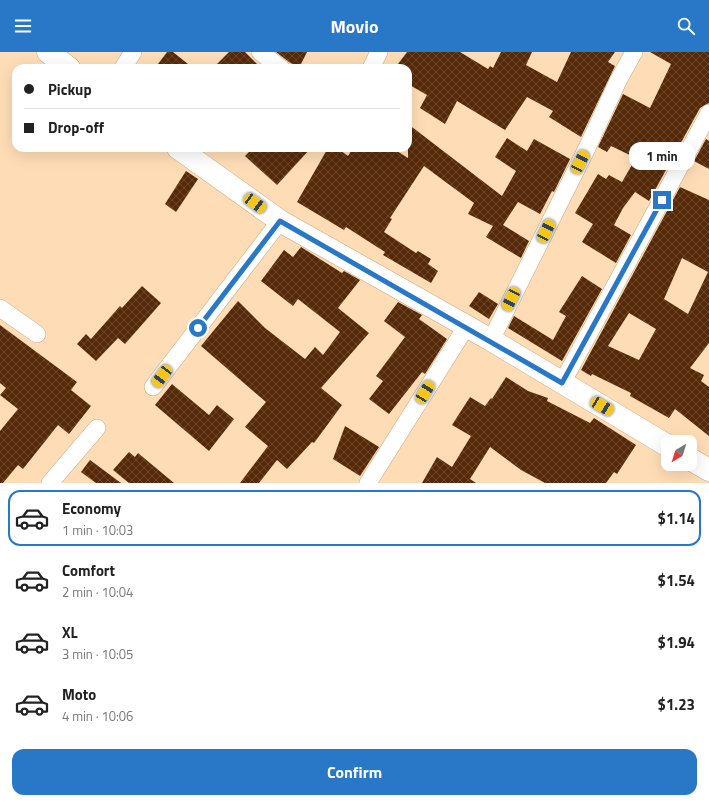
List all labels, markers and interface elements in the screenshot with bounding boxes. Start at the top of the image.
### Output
text: Movio [331,13,378,40]
icon: menu [12,15,34,37]
icon: search [675,15,697,37]
text: Pickup [48,78,92,101]
text: Drop-off [48,116,104,139]
callout: 1 min [629,142,695,170]
text: 1 min [646,146,678,166]
car [569,149,591,175]
car [242,191,268,215]
route end [653,191,671,209]
car [535,218,557,244]
car [500,286,522,312]
route start [189,319,207,337]
car [150,363,174,389]
car [414,379,436,405]
car [589,395,615,417]
north arrow [661,435,697,471]
map controls [661,435,697,471]
text: Economy [62,497,121,520]
icon: car [14,500,50,536]
text: $1.14 [658,507,695,530]
text: 1 min · 10:03 [62,520,133,540]
text: Comfort [62,559,115,582]
icon: car [14,562,50,598]
text: $1.54 [658,569,695,592]
text: 2 min · 10:04 [62,582,133,602]
text: XL [62,621,78,644]
icon: car [14,624,50,660]
text: $1.94 [658,631,695,654]
text: 3 min · 10:05 [62,644,133,664]
text: Moto [62,683,96,706]
icon: car [14,686,50,722]
text: $1.23 [658,693,695,716]
text: 4 min · 10:06 [62,706,133,726]
button: Confirm [12,749,697,795]

